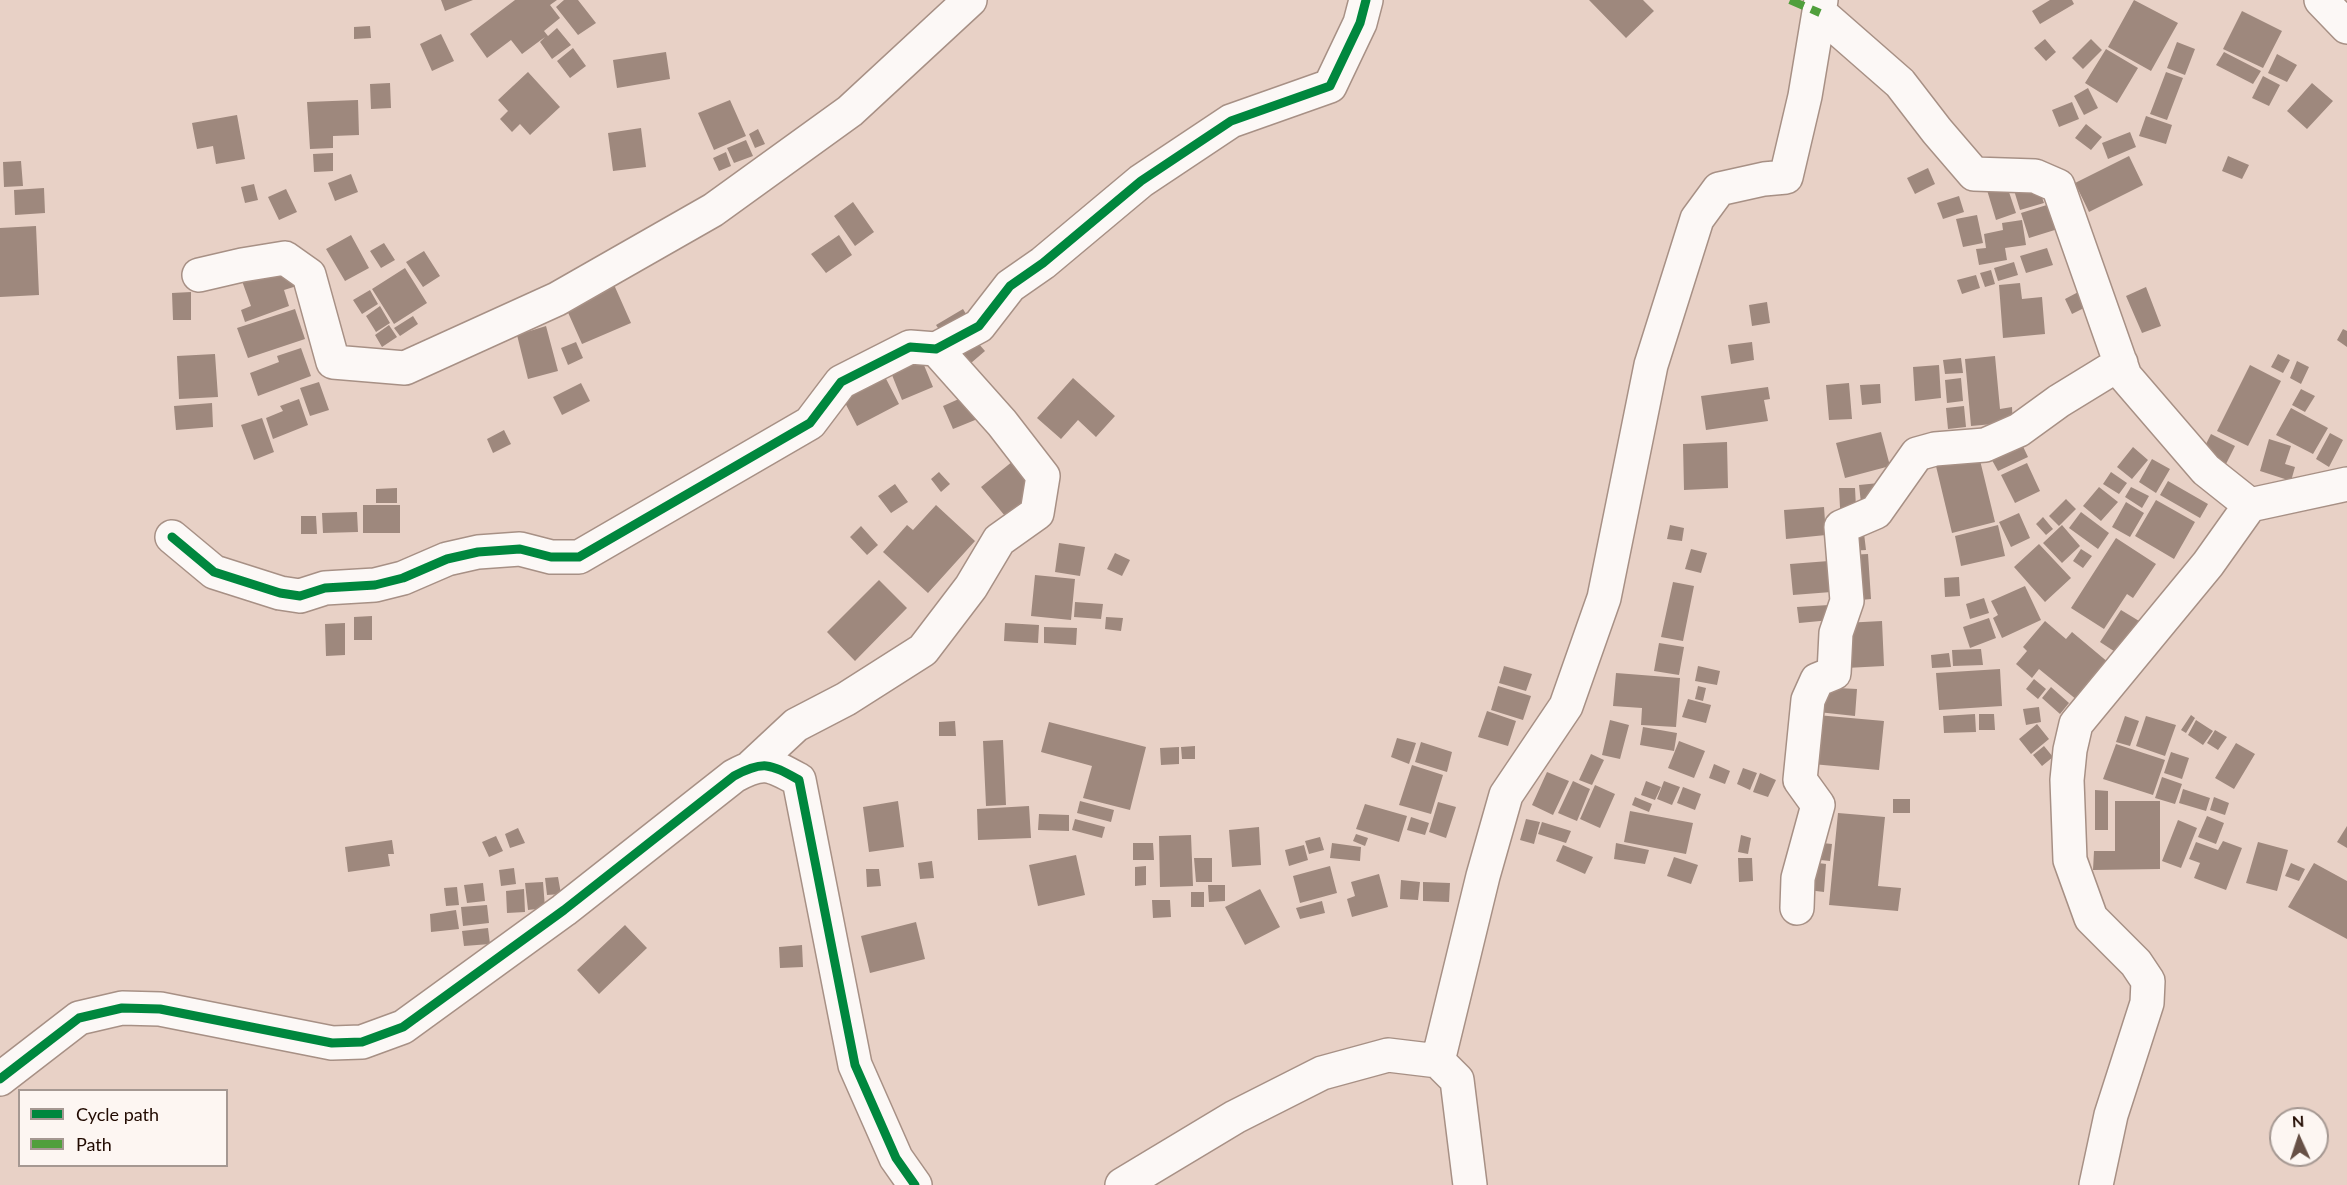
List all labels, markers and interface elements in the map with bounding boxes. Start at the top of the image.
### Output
legend [18,1089,228,1167]
text: Cycle path [76,1103,159,1125]
north arrow [2269,1107,2329,1167]
text: N [2291,1111,2305,1130]
text: Path [76,1133,112,1155]

